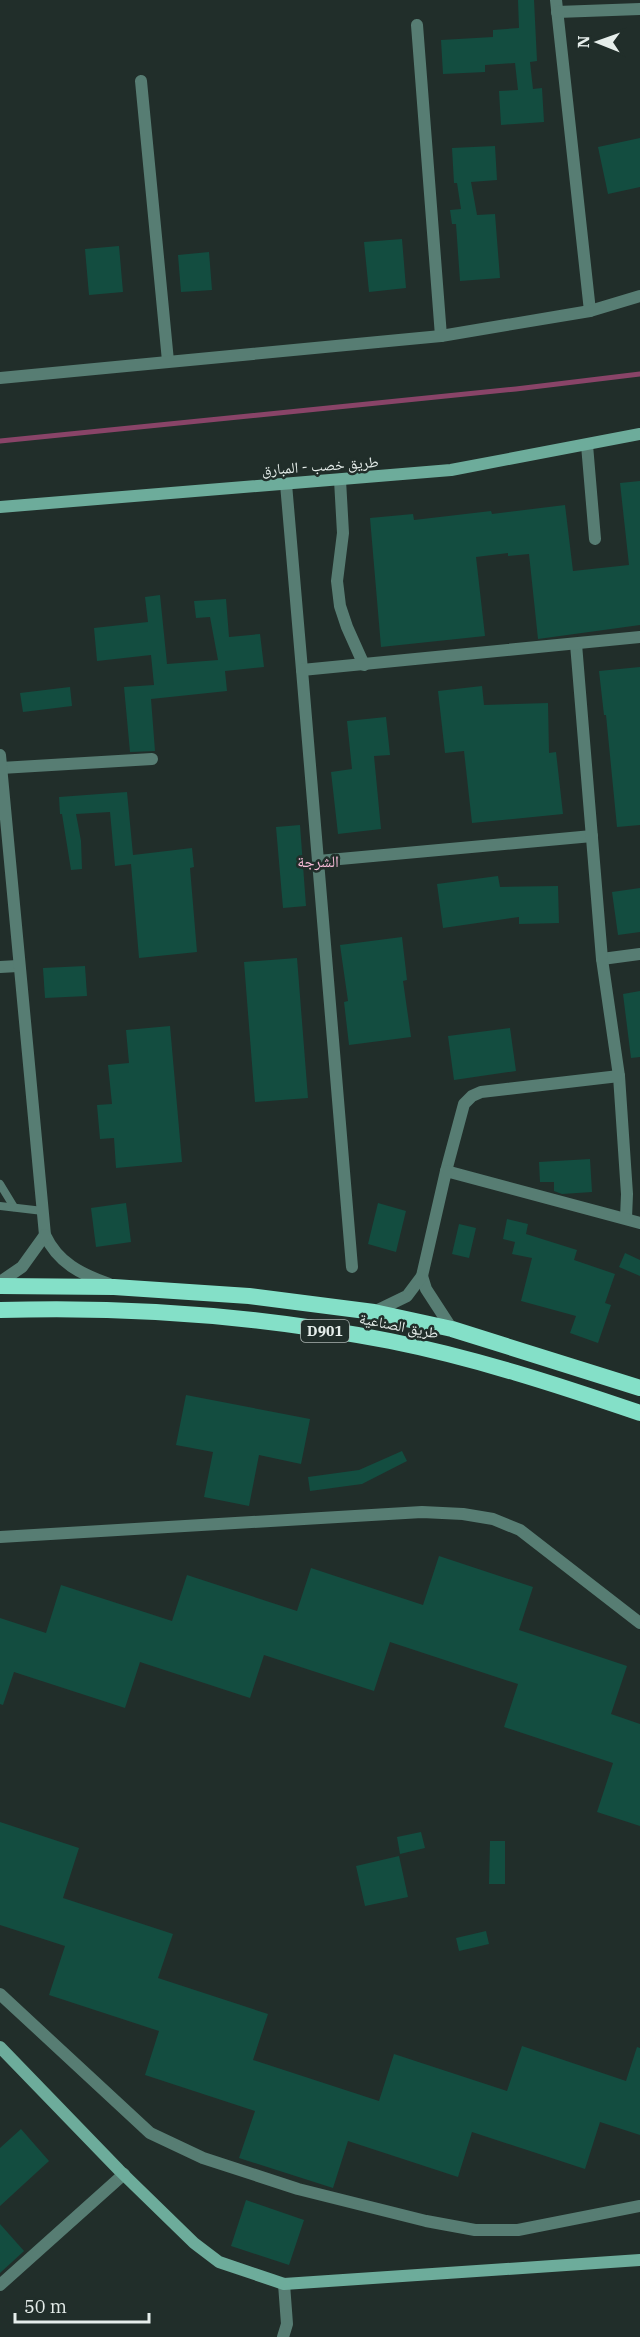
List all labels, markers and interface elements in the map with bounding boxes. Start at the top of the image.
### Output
north arrow [568,12,628,72]
text: N [573,35,593,48]
street label: طريق خصب - المبارق [261,452,379,480]
district label: الشرجة [297,851,339,871]
street label: طريق الصناعية [358,1308,441,1344]
road number: D901 [301,1320,349,1342]
scale bar [15,2286,148,2324]
text: 50 m [24,2295,67,2318]

